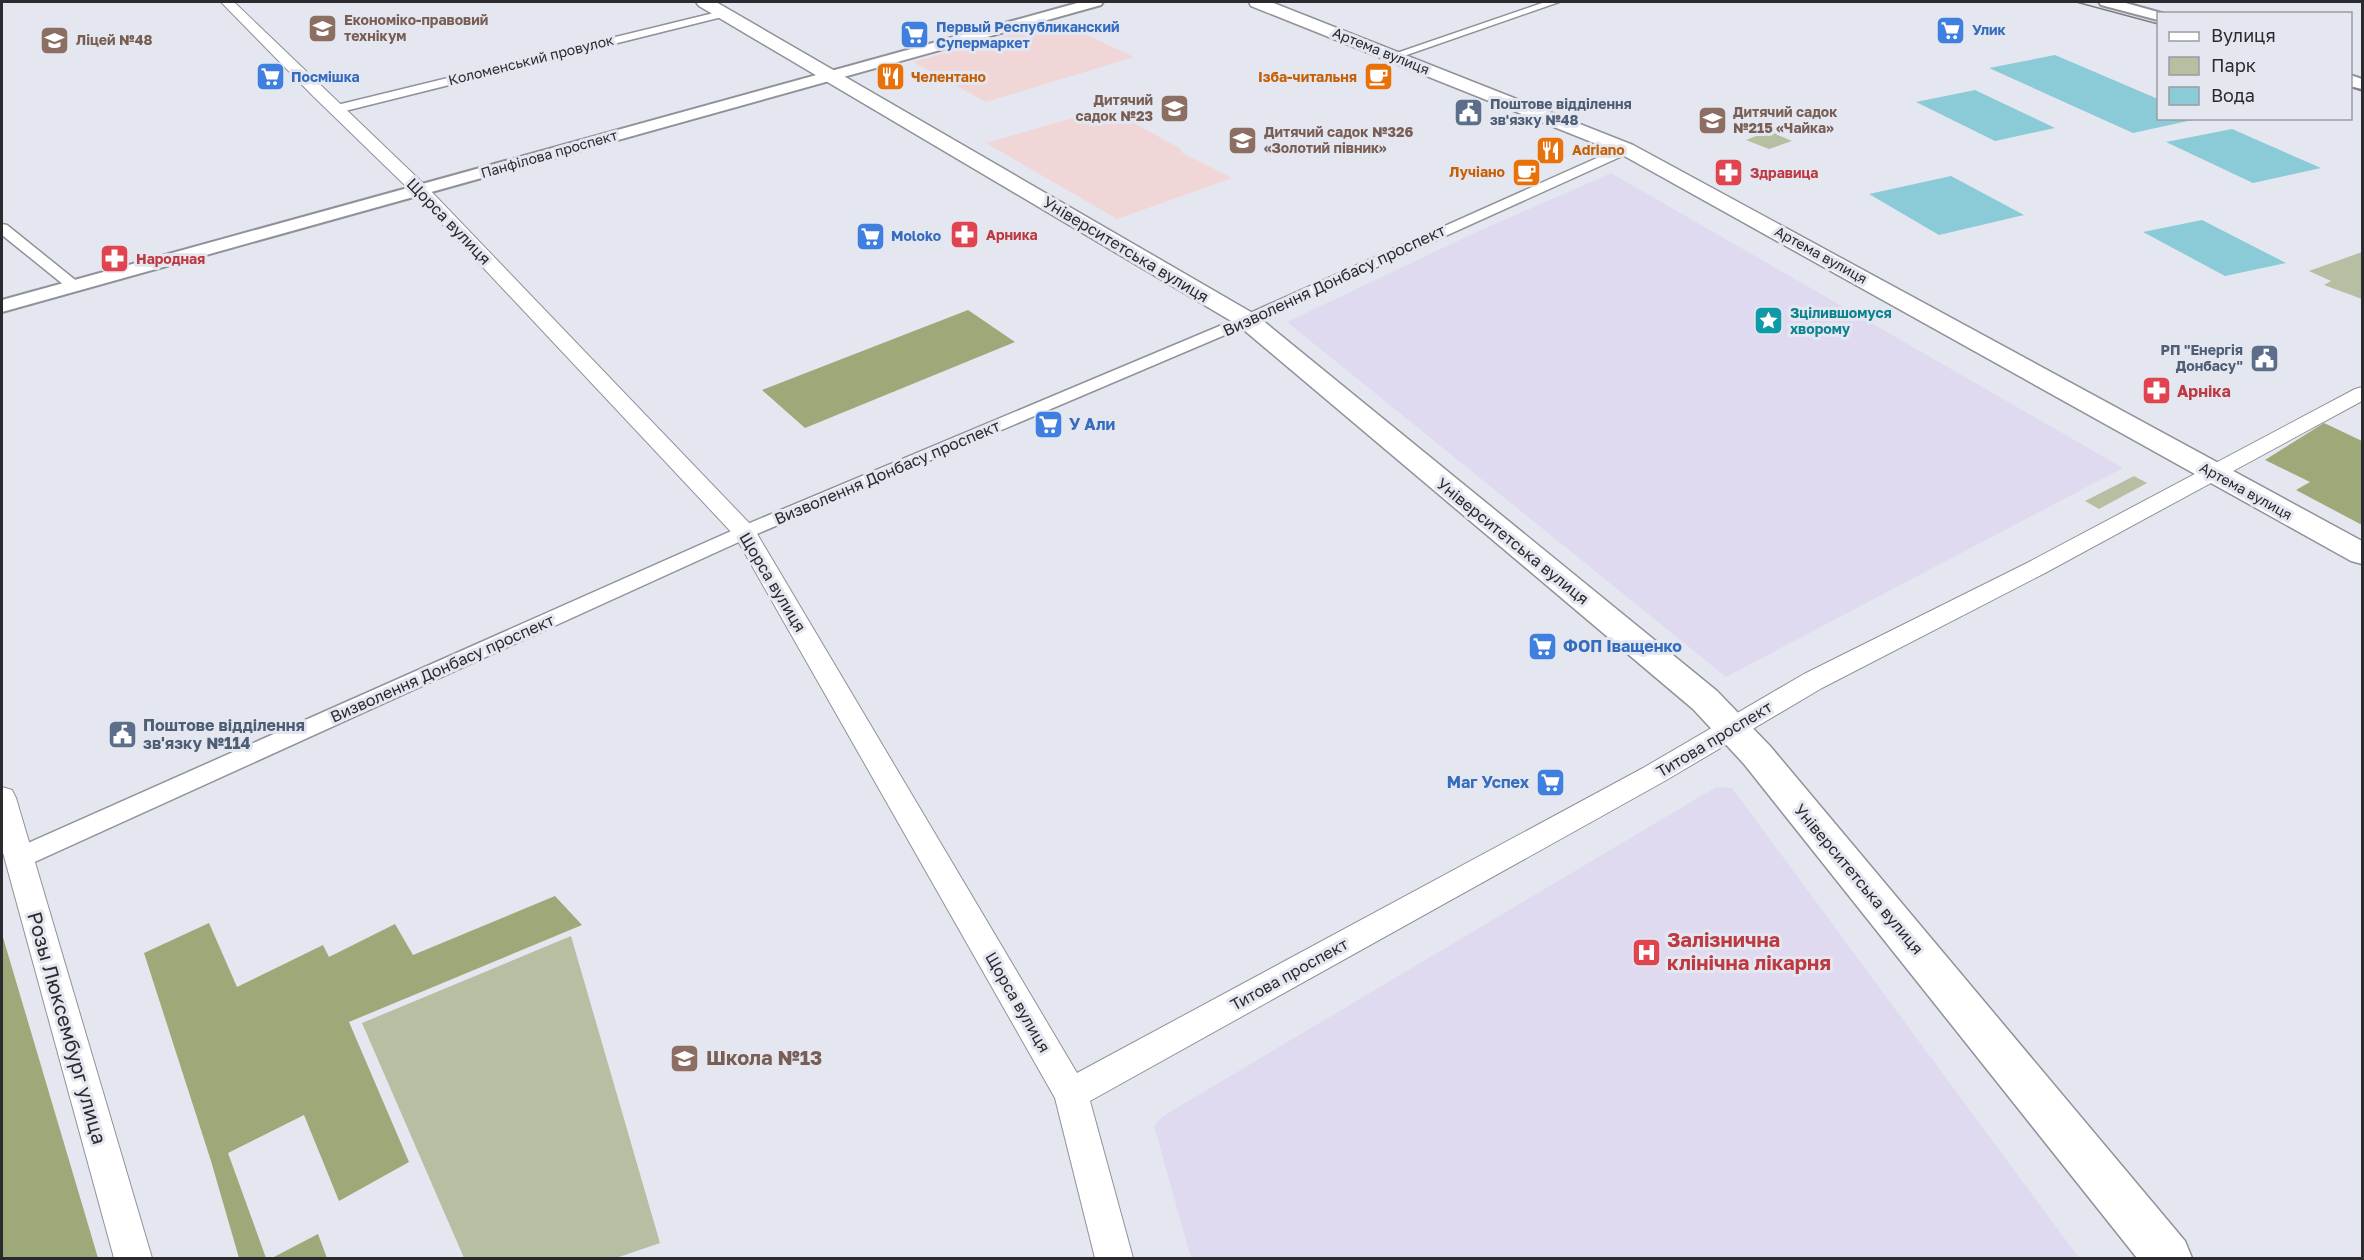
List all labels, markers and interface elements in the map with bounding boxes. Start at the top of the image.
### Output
place label: Економіко-правовий технікум [344,11,488,44]
school or university icon: Економіко-правовий технікум [307,12,339,44]
legend [2157,12,2352,120]
supermarket icon: Улик [1935,14,1967,46]
place label: Первый Республиканский Супермаркет [936,18,1120,51]
supermarket icon: Первый Республиканский Супермаркет [899,19,931,51]
place label: Улик [1972,21,2006,38]
street label: Артема вулиця [1330,23,1432,78]
school or university icon: Ліцей №48 [39,24,71,56]
text: Вулиця [2211,24,2276,46]
place label: Ліцей №48 [76,31,152,48]
street label: Коломенський провулок [446,31,615,88]
text: Парк [2211,54,2256,76]
supermarket icon: Посмішка [254,61,286,93]
restaurant icon: Челентано [874,61,906,93]
cafe icon: Ізба-читальня [1362,61,1394,93]
place label: Посмішка [291,68,360,85]
place label: Челентано [911,68,986,85]
place label: Ізба-читальня [1258,68,1357,85]
text: Вода [2211,84,2255,106]
place label: Дитячий садок №23 [1076,91,1153,124]
school or university icon: Дитячий садок №23 [1158,92,1190,124]
place label: Поштове відділення зв'язку №48 [1490,95,1632,128]
public building icon: Поштове відділення зв'язку №48 [1453,96,1485,128]
place label: Дитячий садок №215 «Чайка» [1733,103,1837,136]
school or university icon: Дитячий садок №215 «Чайка» [1696,104,1728,136]
place label: Дитячий садок №326 «Золотий півник» [1264,123,1414,156]
school or university icon: Дитячий садок №326 «Золотий півник» [1227,124,1259,156]
street label: Панфілова проспект [479,126,619,181]
restaurant icon: Adriano [1535,134,1567,166]
place label: Adriano [1572,141,1625,158]
cafe icon: Лучіано [1510,156,1542,188]
pharmacy icon: Здравица [1713,157,1745,189]
place label: Лучіано [1449,163,1505,180]
place label: Здравица [1750,164,1818,181]
street label: Щорса вулиця [403,174,495,268]
street label: Університетська вулиця [1039,191,1213,307]
pharmacy icon: Арника [949,219,981,251]
street label: Визволення Донбасу проспект [1220,219,1449,340]
supermarket icon: Moloko [854,220,886,252]
street label: Артема вулиця [1772,222,1870,287]
place label: Арника [986,226,1038,243]
place label: Moloko [891,227,941,244]
pharmacy icon: Народная [99,243,131,275]
place label: Народная [136,250,205,267]
place label: Зцілившомуся хворому [1790,304,1892,337]
place icon: Зцілившомуся хворому [1753,305,1785,337]
place label: РП "Енергія Донбасу" [2161,341,2243,374]
public building icon: РП "Енергія Донбасу" [2248,342,2280,374]
pharmacy icon: Арніка [2140,375,2172,407]
place label: Арніка [2177,381,2231,401]
supermarket icon: У Али [1032,408,1064,440]
place label: У Али [1069,414,1115,434]
street label: Визволення Донбасу проспект [771,415,1003,529]
street label: Артема вулиця [2197,458,2295,523]
street label: Університетська вулиця [1433,473,1593,609]
street label: Щорса вулиця [735,529,811,635]
street label: Визволення Донбасу проспект [327,609,557,727]
supermarket icon: ФОП Іващенко [1526,630,1558,662]
place label: ФОП Іващенко [1563,636,1682,656]
street label: Титова проспект [1653,697,1776,781]
place label: Поштове відділення зв'язку №114 [143,715,305,753]
public building icon: Поштове відділення зв'язку №114 [106,718,138,750]
supermarket icon: Маг Успех [1534,766,1566,798]
place label: Маг Успех [1447,772,1530,792]
street label: Університетська вулиця [1790,800,1928,958]
street label: Розы Люксембург улица [23,909,113,1147]
place label: Залізнична клінічна лікарня [1667,927,1831,974]
street label: Титова проспект [1227,933,1351,1015]
hospital icon: Залізнична клінічна лікарня [1630,936,1662,968]
street label: Щорса вулиця [981,948,1055,1056]
school or university icon: Школа №13 [669,1042,701,1074]
place label: Школа №13 [706,1045,822,1069]

